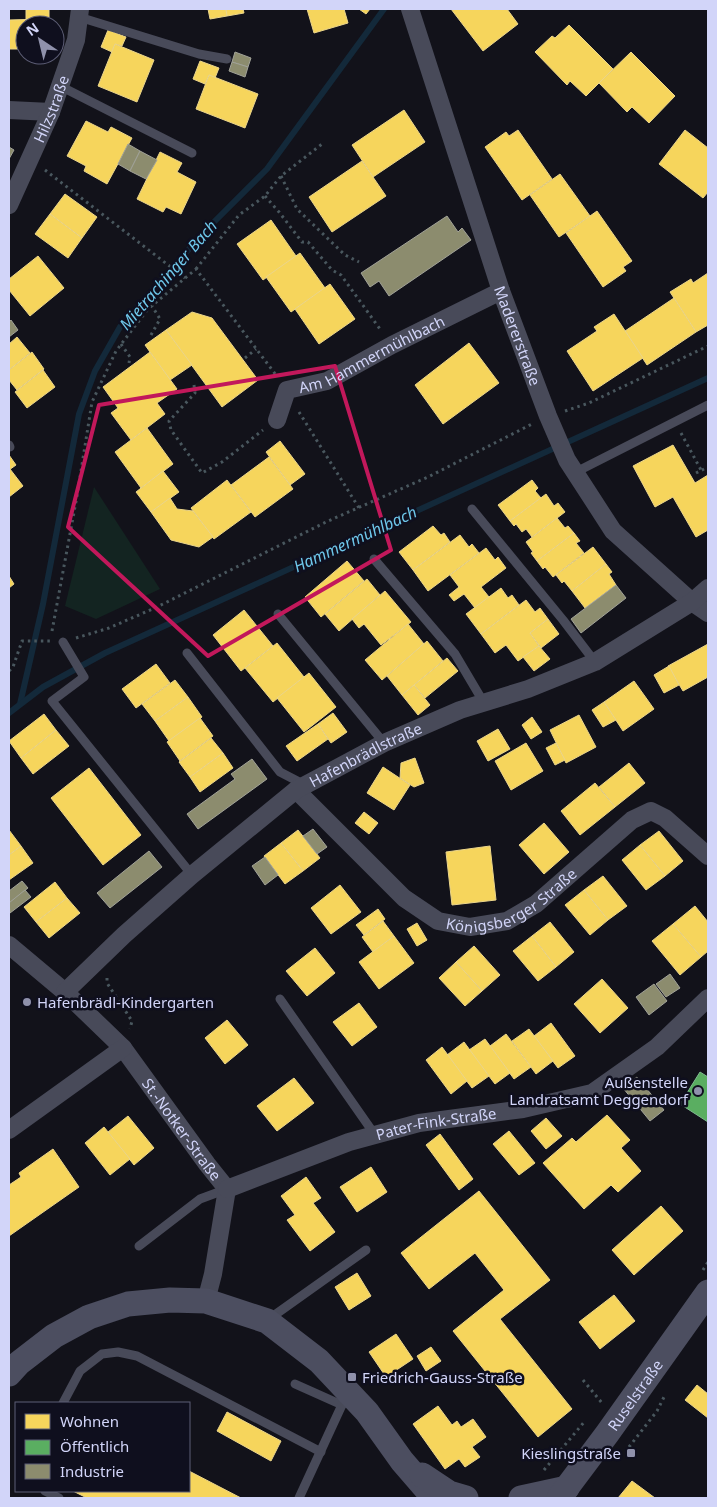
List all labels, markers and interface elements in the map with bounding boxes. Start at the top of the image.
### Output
north arrow [15,15,65,65]
text: N [22,18,42,40]
street label: Hilzstraße [29,72,73,146]
water label: Mietrachinger Bach [114,215,222,335]
street label: Madererstraße [490,283,546,388]
street label: Am Hammermühlbach [297,311,448,397]
water label: Hammermühlbach [290,501,420,577]
street label: Hafenbrädlstraße [305,718,425,791]
street label: Königsberger Straße [445,863,580,937]
place label: Hafenbrädl-Kindergarten [37,992,214,1012]
marker: Hafenbrädl-Kindergarten [21,996,33,1008]
place label: Außenstelle Landratsamt Deggendorf [509,1072,689,1109]
street label: St.-Notker-Straße [138,1074,226,1184]
marker: Außenstelle Landratsamt Deggendorf [692,1085,704,1097]
street label: Pater-Fink-Straße [374,1103,497,1144]
street label: Ruselstraße [603,1355,667,1435]
place label: Friedrich-Gauss-Straße [362,1367,523,1387]
marker: Friedrich-Gauss-Straße [346,1371,358,1383]
legend [15,1402,190,1492]
text: Wohnen [60,1411,119,1431]
text: Öffentlich [60,1436,129,1456]
place label: Kieslingstraße [521,1443,621,1463]
marker: Kieslingstraße [625,1447,637,1459]
text: Industrie [60,1461,124,1481]

